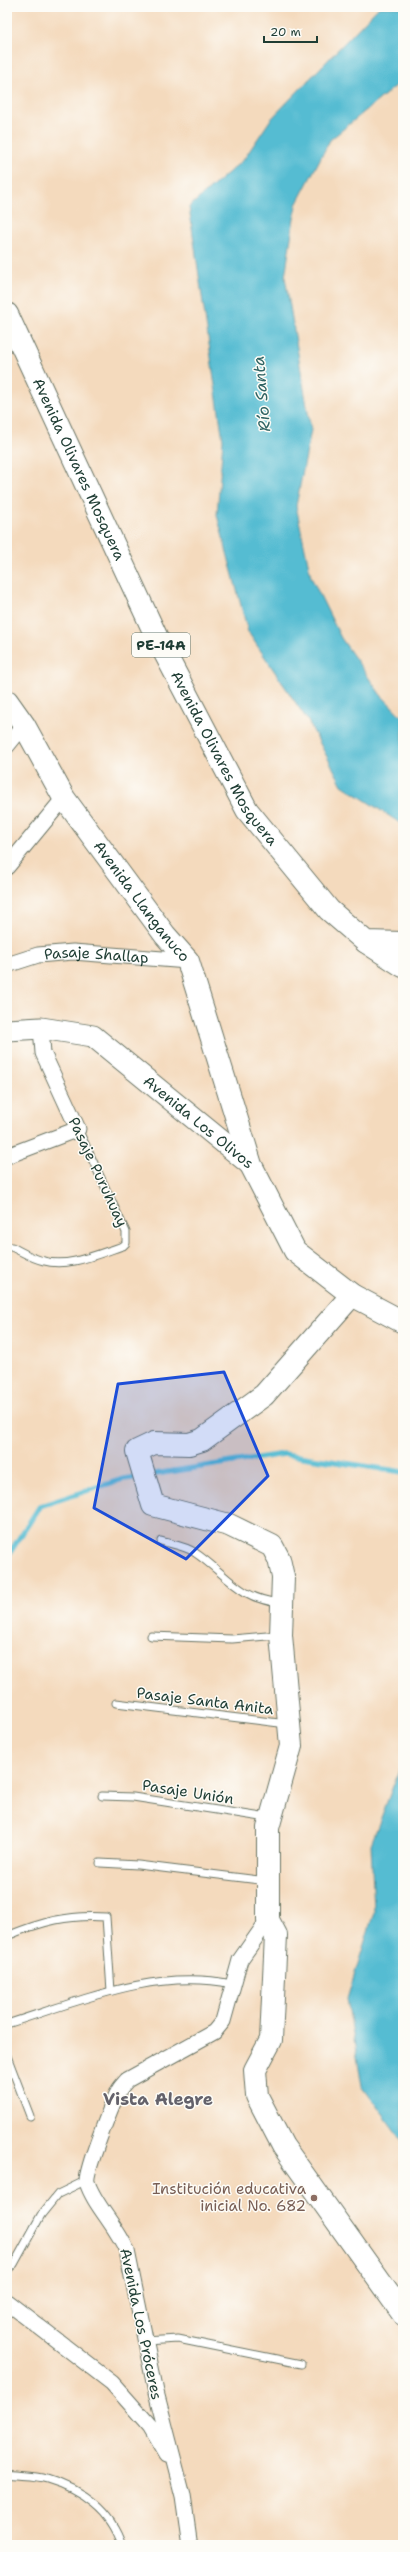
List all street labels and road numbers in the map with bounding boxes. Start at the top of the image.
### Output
street label: Avenida Olivares Mosquera [28,375,130,564]
road number: PE-14A [132,633,190,657]
street label: Avenida Olivares Mosquera [166,668,283,850]
street label: Avenida Llanganuco [89,837,194,966]
street label: Pasaje Shallap [43,942,149,968]
street label: Avenida Los Olivos [139,1071,258,1173]
street label: Pasaje Puruhuay [64,1114,132,1230]
street label: Pasaje Santa Anita [135,1683,275,1719]
street label: Pasaje Unión [141,1775,235,1809]
street label: Avenida Los Próceres [115,2246,167,2402]

